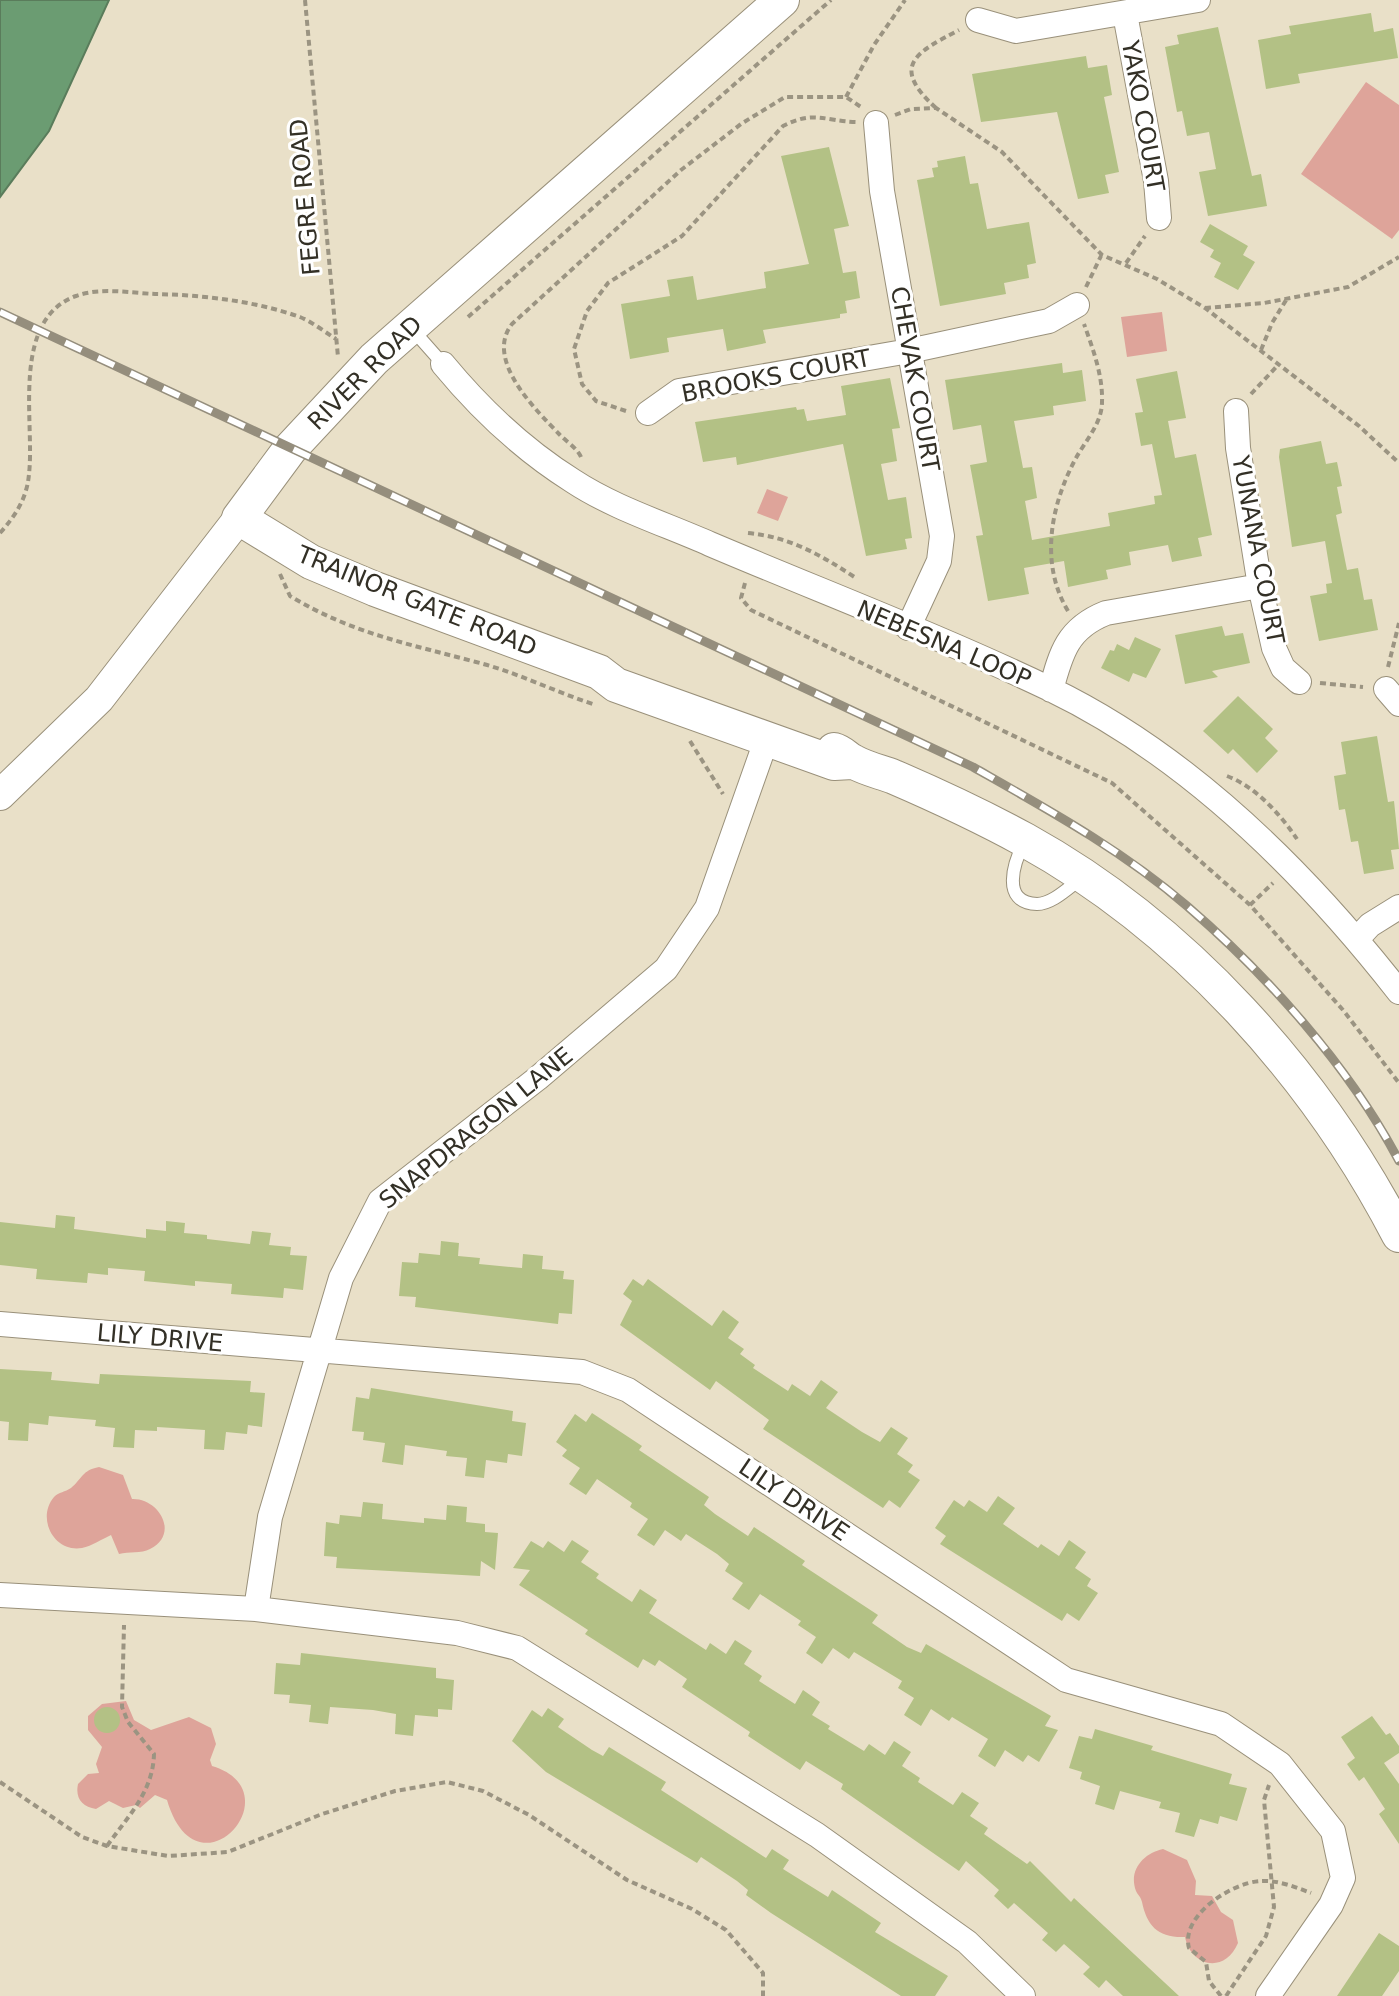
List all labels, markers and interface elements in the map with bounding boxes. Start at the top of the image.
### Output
street label: YAKO COURT [1116,37,1170,194]
street label: FEGRE ROAD [284,118,326,276]
street label: CHEVAK COURT [885,284,945,474]
street label: RIVER ROAD [302,310,428,436]
street label: BROOKS COURT [679,344,873,408]
street label: YUNANA COURT [1226,452,1290,647]
street label: TRAINOR GATE ROAD [292,540,541,662]
street label: NEBESNA LOOP [853,595,1035,693]
street label: SNAPDRAGON LANE [374,1041,578,1215]
street label: LILY DRIVE [96,1319,224,1357]
street label: LILY DRIVE [734,1453,854,1547]

